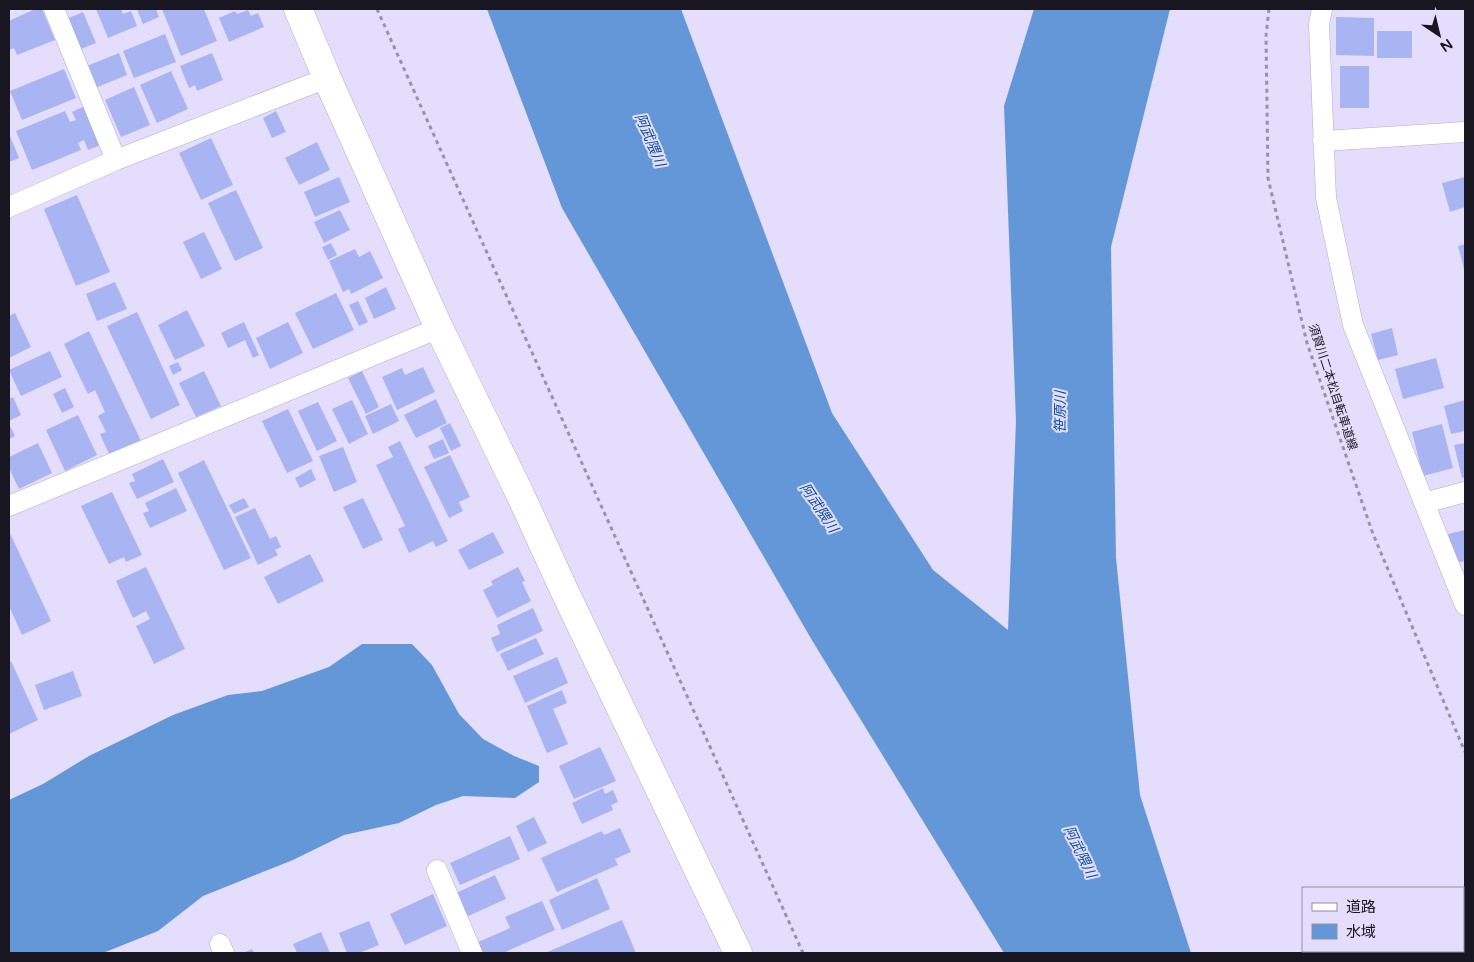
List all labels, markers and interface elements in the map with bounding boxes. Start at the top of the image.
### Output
north arrow [1414,10,1464,60]
text: N [1437,35,1456,55]
water label: 阿武隈川 [631,111,670,171]
street label: 須賀川二本松自転車道線 [1306,322,1360,452]
water label: 笹原川 [1052,389,1069,433]
water label: 阿武隈川 [796,480,843,538]
water label: 阿武隈川 [1060,823,1101,883]
legend [1302,887,1464,952]
text: 道路 [1346,898,1376,916]
text: 水域 [1346,923,1376,941]

